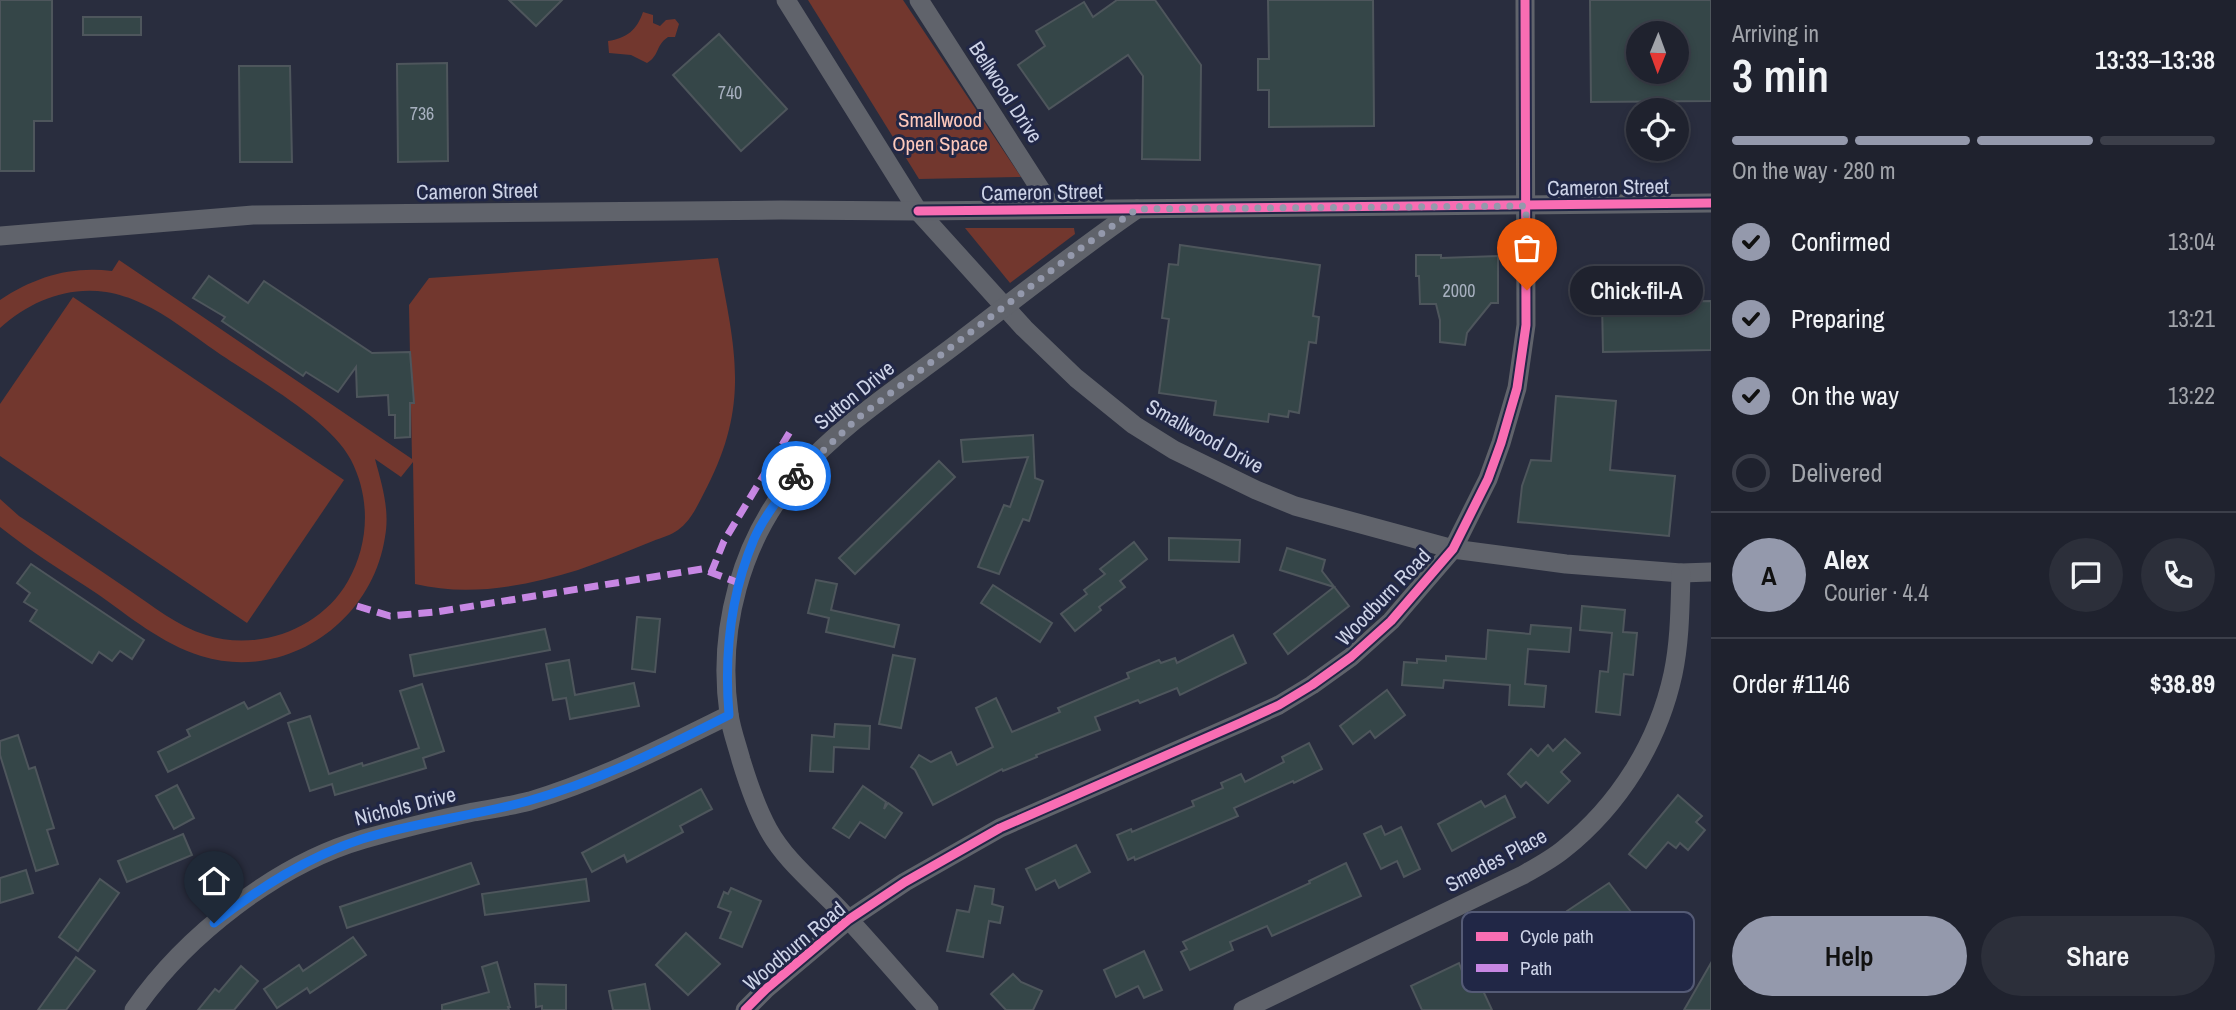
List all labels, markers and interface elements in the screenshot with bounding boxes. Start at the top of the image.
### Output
text: Arriving in [1732,18,1819,49]
north arrow [1626,21,1689,84]
map controls [1626,21,1689,161]
street label: Bellwood Drive [962,36,1050,148]
text: 13:33–13:38 [2095,42,2215,77]
text: 3 min [1732,44,1829,106]
house number: 740 [718,80,742,105]
button: locate [1626,98,1689,161]
house number: 736 [410,101,434,126]
park label: Smallwood Open Space [892,105,988,158]
text: On the way · 280 m [1732,155,1896,186]
street label: Cameron Street [1547,171,1669,203]
street label: Cameron Street [416,175,538,207]
street label: Cameron Street [981,176,1103,208]
pin [1497,218,1557,290]
icon: check [1732,223,1770,261]
text: Confirmed [1791,224,1891,259]
text: 13:04 [2168,226,2215,257]
icon: bag [1508,229,1546,267]
callout: Chick-fil-A [1569,266,1702,314]
text: Chick-fil-A [1590,275,1683,306]
house number: 2000 [1443,278,1475,303]
icon: check [1732,300,1770,338]
text: Preparing [1791,301,1885,336]
text: 13:21 [2168,303,2215,334]
street label: Sutton Drive [808,354,900,436]
icon: check [1732,377,1770,415]
text: On the way [1791,378,1899,413]
text: 13:22 [2168,380,2215,411]
street label: Smallwood Drive [1141,392,1269,480]
courier [761,441,831,511]
text: Delivered [1791,455,1882,490]
icon: bike [777,457,815,495]
button: chat [2049,538,2123,612]
button: phone [2141,538,2215,612]
street label: Woodburn Road [1329,542,1437,652]
text: Alex [1824,542,1869,577]
text: A [1761,558,1777,593]
text: Courier · 4.4 [1824,577,1929,608]
text: Order #1146 [1732,666,1850,701]
text: $38.89 [2150,666,2215,701]
street label: Nichols Drive [351,779,459,833]
street label: Smedes Place [1440,821,1552,899]
pin [184,851,244,923]
icon: home [195,862,233,900]
street label: Woodburn Road [737,895,851,997]
legend [1462,912,1694,992]
button: Help [1732,916,1967,996]
button: Share [1981,916,2215,996]
text: Cycle path [1520,923,1594,949]
text: Path [1520,955,1552,981]

